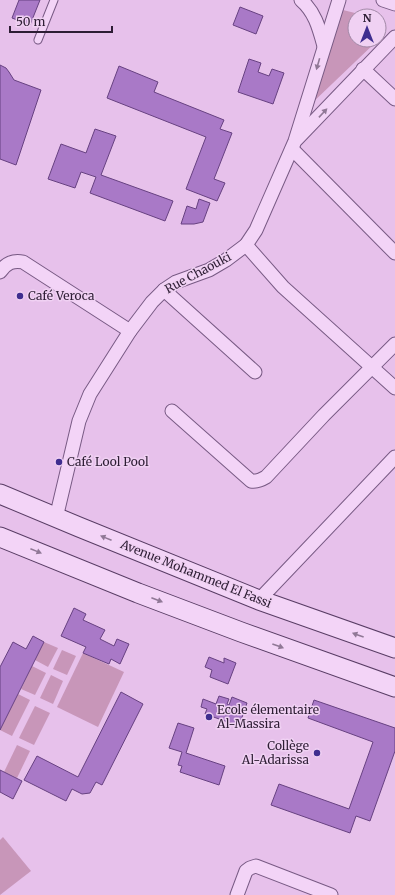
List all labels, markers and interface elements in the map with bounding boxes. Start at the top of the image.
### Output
scale bar [10,8,112,34]
north arrow [347,8,387,48]
text: N [363,11,372,25]
text: 50 m [16,14,45,29]
one-way arrow [315,58,321,70]
one-way arrow [318,108,328,118]
street label: Rue Chaouki [162,249,234,296]
place label: Café Veroca [28,288,95,303]
marker: Café Veroca [15,291,25,301]
place label: Café Lool Pool [67,454,149,469]
marker: Café Lool Pool [54,457,64,467]
one-way arrow [100,535,112,541]
street label: Avenue Mohammed El Fassi [118,536,274,611]
one-way arrow [31,549,43,555]
one-way arrow [151,597,163,603]
one-way arrow [352,631,364,637]
one-way arrow [273,643,285,649]
place label: Ecole élementaire Al-Massira [216,702,319,731]
marker: Ecole élementaire Al-Massira [204,712,214,722]
place label: Collège Al-Adarissa [241,738,310,767]
marker: Collège Al-Adarissa [312,748,322,758]

